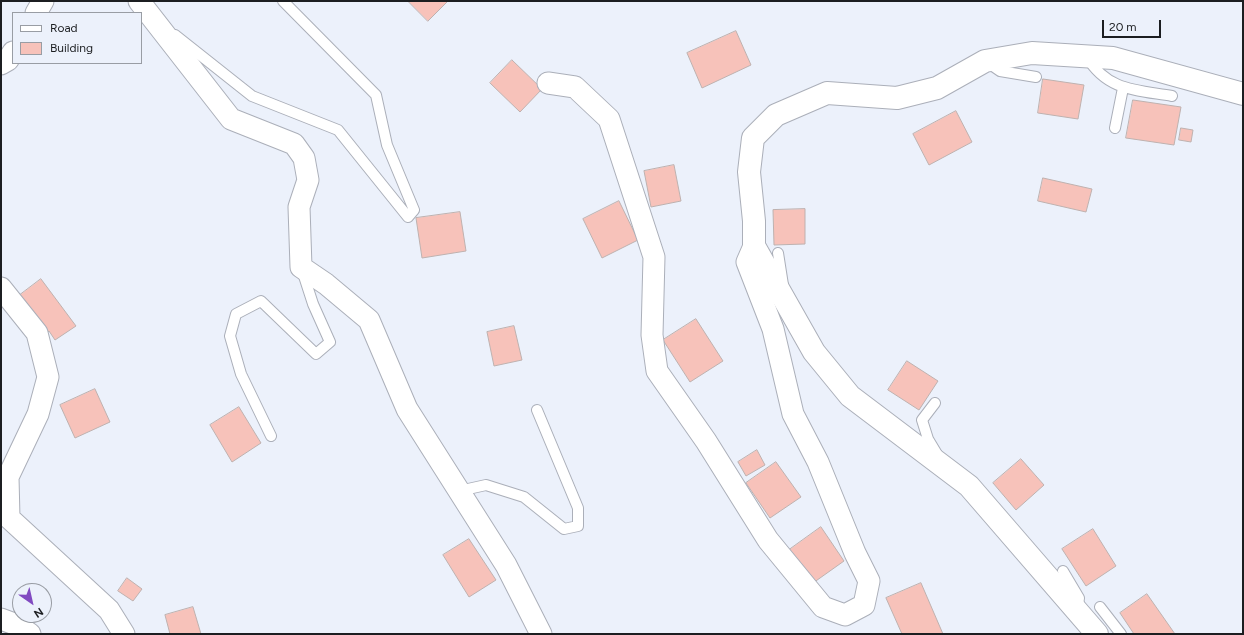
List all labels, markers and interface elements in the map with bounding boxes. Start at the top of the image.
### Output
legend [12,12,142,64]
scale bar [1104,12,1163,38]
text: 20 m [1109,20,1137,34]
text: Road [50,21,78,35]
text: Building [50,41,93,55]
north arrow [12,583,52,623]
text: N [31,605,46,620]

